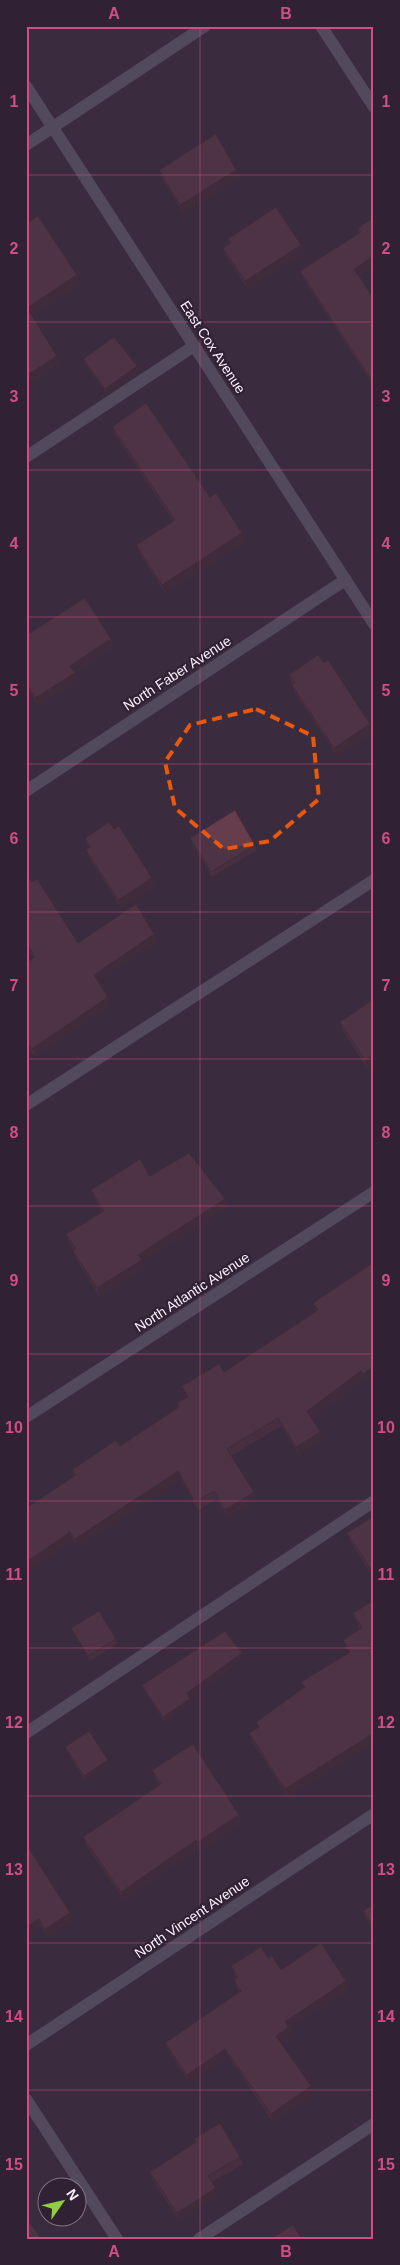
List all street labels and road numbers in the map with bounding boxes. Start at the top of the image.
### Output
street label: East Cox Avenue [177,298,249,396]
street label: North Faber Avenue [120,632,234,714]
street label: North Atlantic Avenue [132,1249,253,1335]
street label: North Vincent Avenue [132,1873,253,1961]

